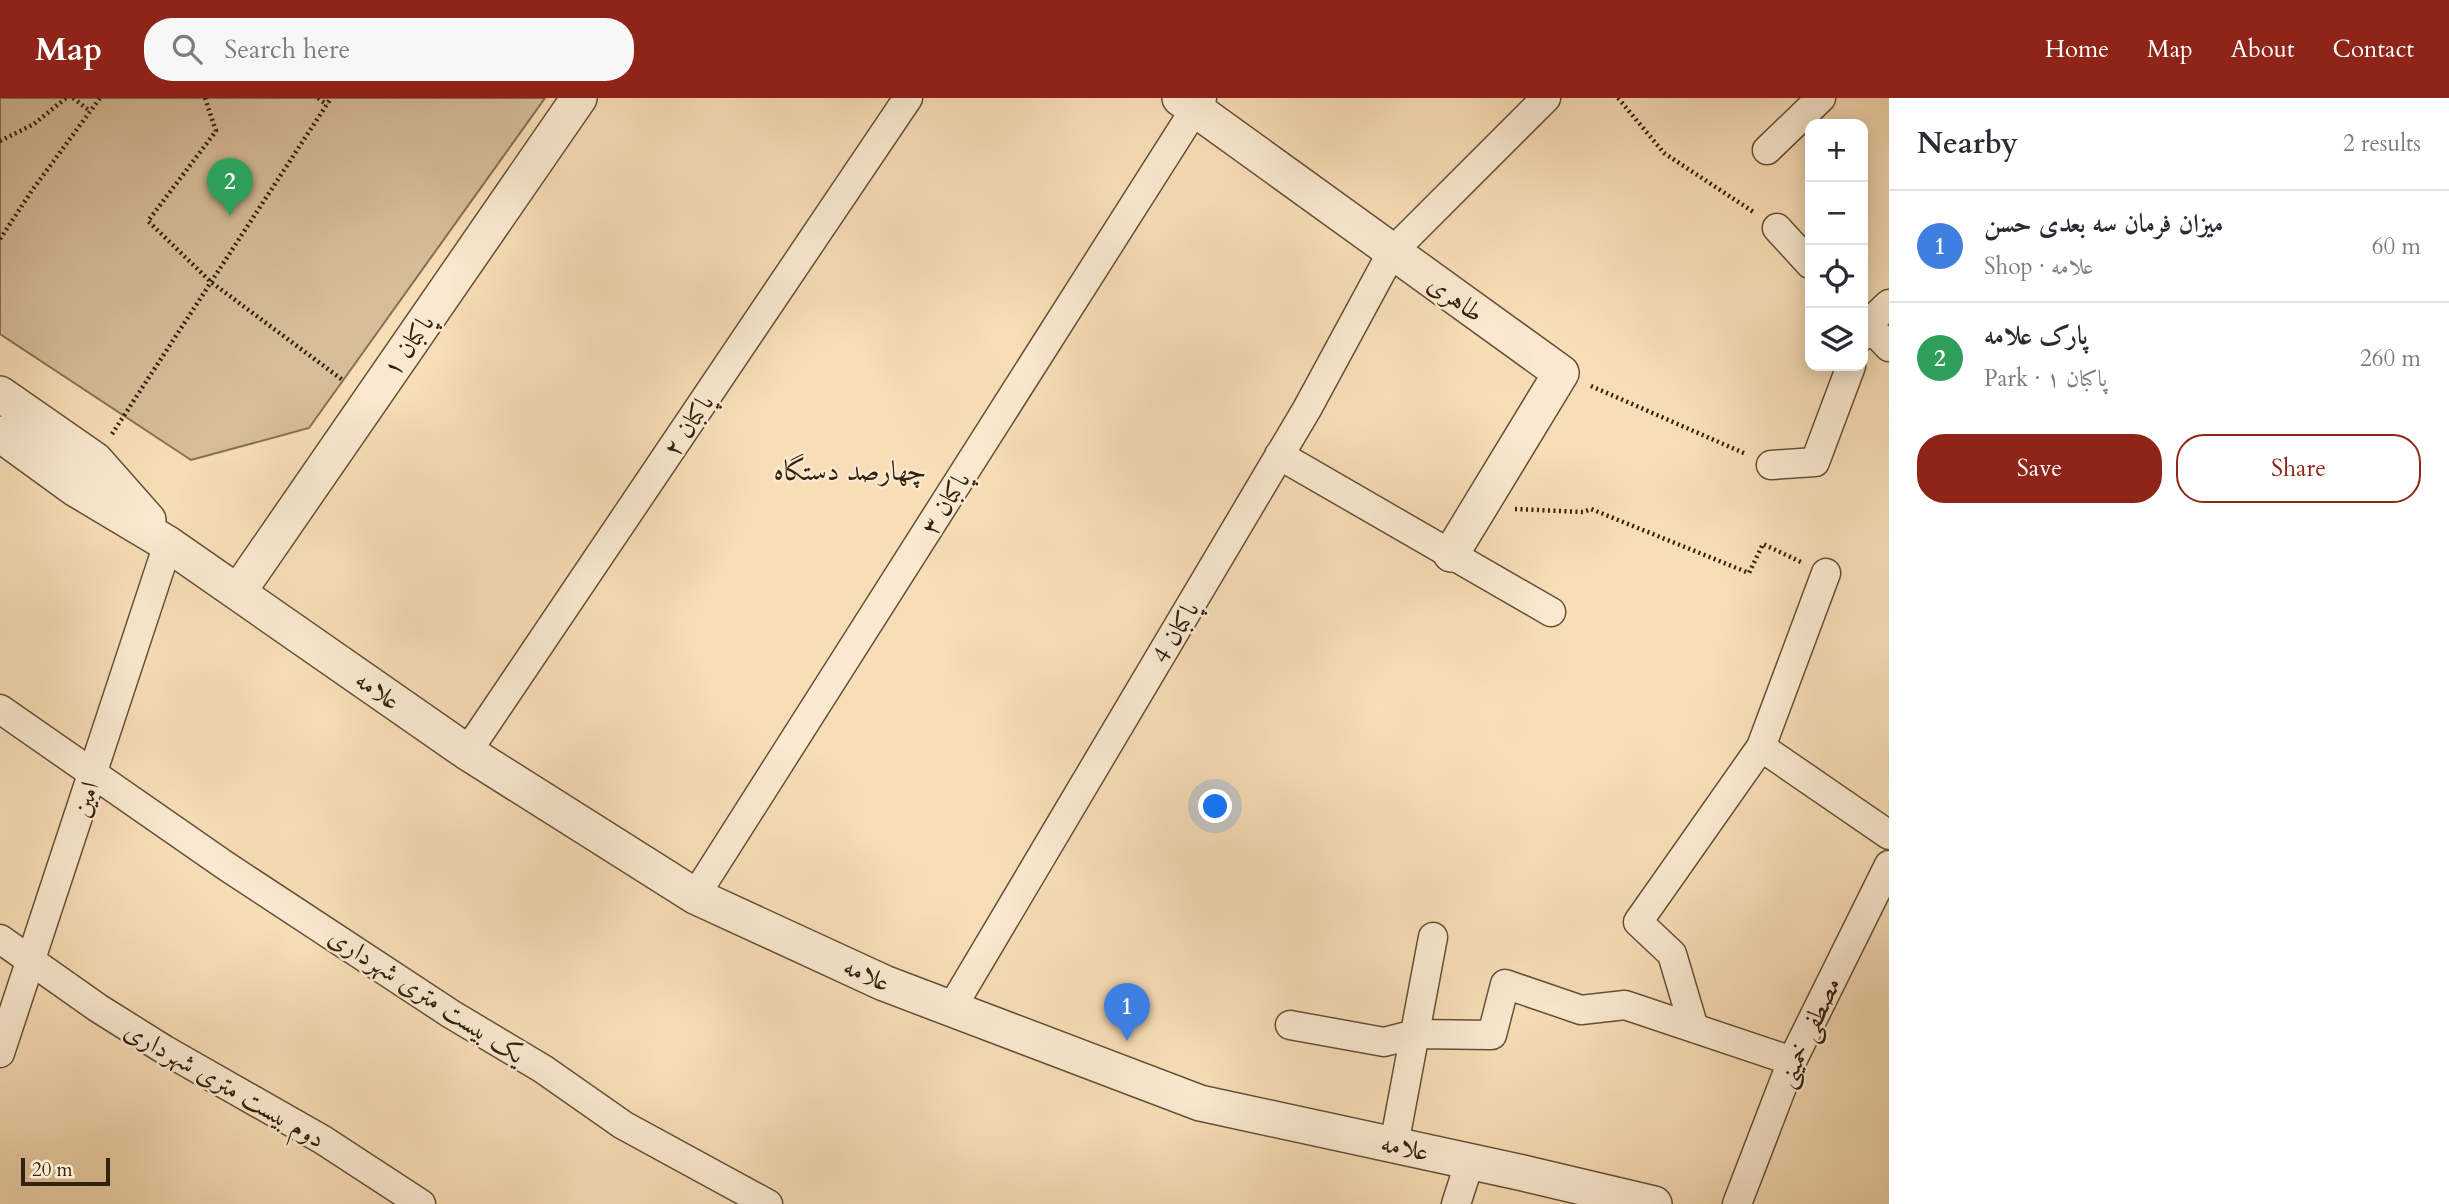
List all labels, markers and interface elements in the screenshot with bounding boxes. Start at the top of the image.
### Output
search box [144,18,634,81]
text: Map [35,27,102,72]
icon: search [168,30,206,68]
text: Search here [224,32,350,67]
text: Home [2045,33,2109,66]
text: Map [2147,33,2193,66]
text: About [2231,33,2295,66]
text: Contact [2333,33,2414,66]
map controls [1805,119,1868,371]
button: + [1805,119,1868,182]
text: Nearby [1917,123,2018,164]
text: 2 results [2343,128,2421,159]
pin: 2 [207,158,253,216]
button: − [1805,182,1868,245]
text: میزان فرمان سه بعدی حسن [1984,206,2223,241]
text: 1 [1934,231,1946,262]
text: 60 m [2372,231,2421,262]
button: locate [1805,245,1868,308]
text: Shop · علامه [1984,251,2094,282]
street label: طاهری [1421,266,1491,331]
street label: پاکبان ۱ [374,306,444,384]
button: layers [1805,308,1868,371]
text: پارک علامه [1984,318,2088,353]
text: 2 [1934,343,1946,374]
text: 260 m [2360,343,2421,374]
text: Park · پاکبان ۱ [1984,363,2107,394]
street label: پاکبان ۲ [655,386,724,464]
button: Save [1917,434,2162,503]
button: Share [2176,434,2421,503]
district label: چهارصد دستگاه [774,452,926,490]
street label: پاکبان ۳ [912,464,980,542]
street label: پاکبان 4 [1143,594,1209,670]
street label: علامه [348,662,407,719]
street label: امین [63,777,108,821]
your location [1198,789,1232,823]
street label: یک بیست متری شهرداری [322,919,533,1073]
street label: علامه [838,949,896,1000]
street label: مصطفی خمینی [1768,971,1850,1093]
pin: 1 [1104,983,1150,1041]
street label: دوم بیست متری شهرداری [115,1013,332,1161]
street label: علامه [1378,1125,1432,1170]
scale bar [21,1155,110,1187]
text: 20 m [32,1157,73,1183]

